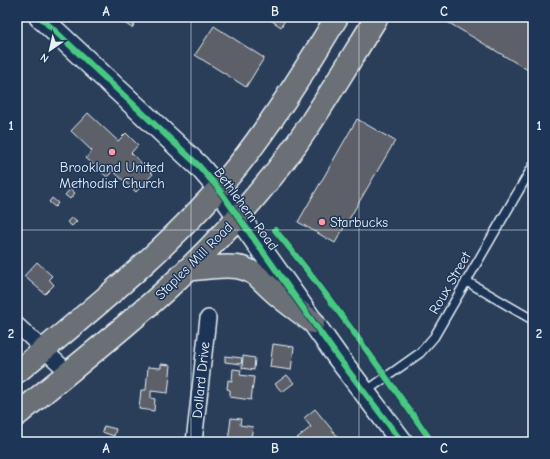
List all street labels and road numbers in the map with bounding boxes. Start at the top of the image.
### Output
street label: Bethlehem Road [210,164,282,254]
street label: Staples Mill Road [152,219,236,303]
street label: Roux Street [425,248,475,317]
street label: Dollard Drive [189,341,213,419]

